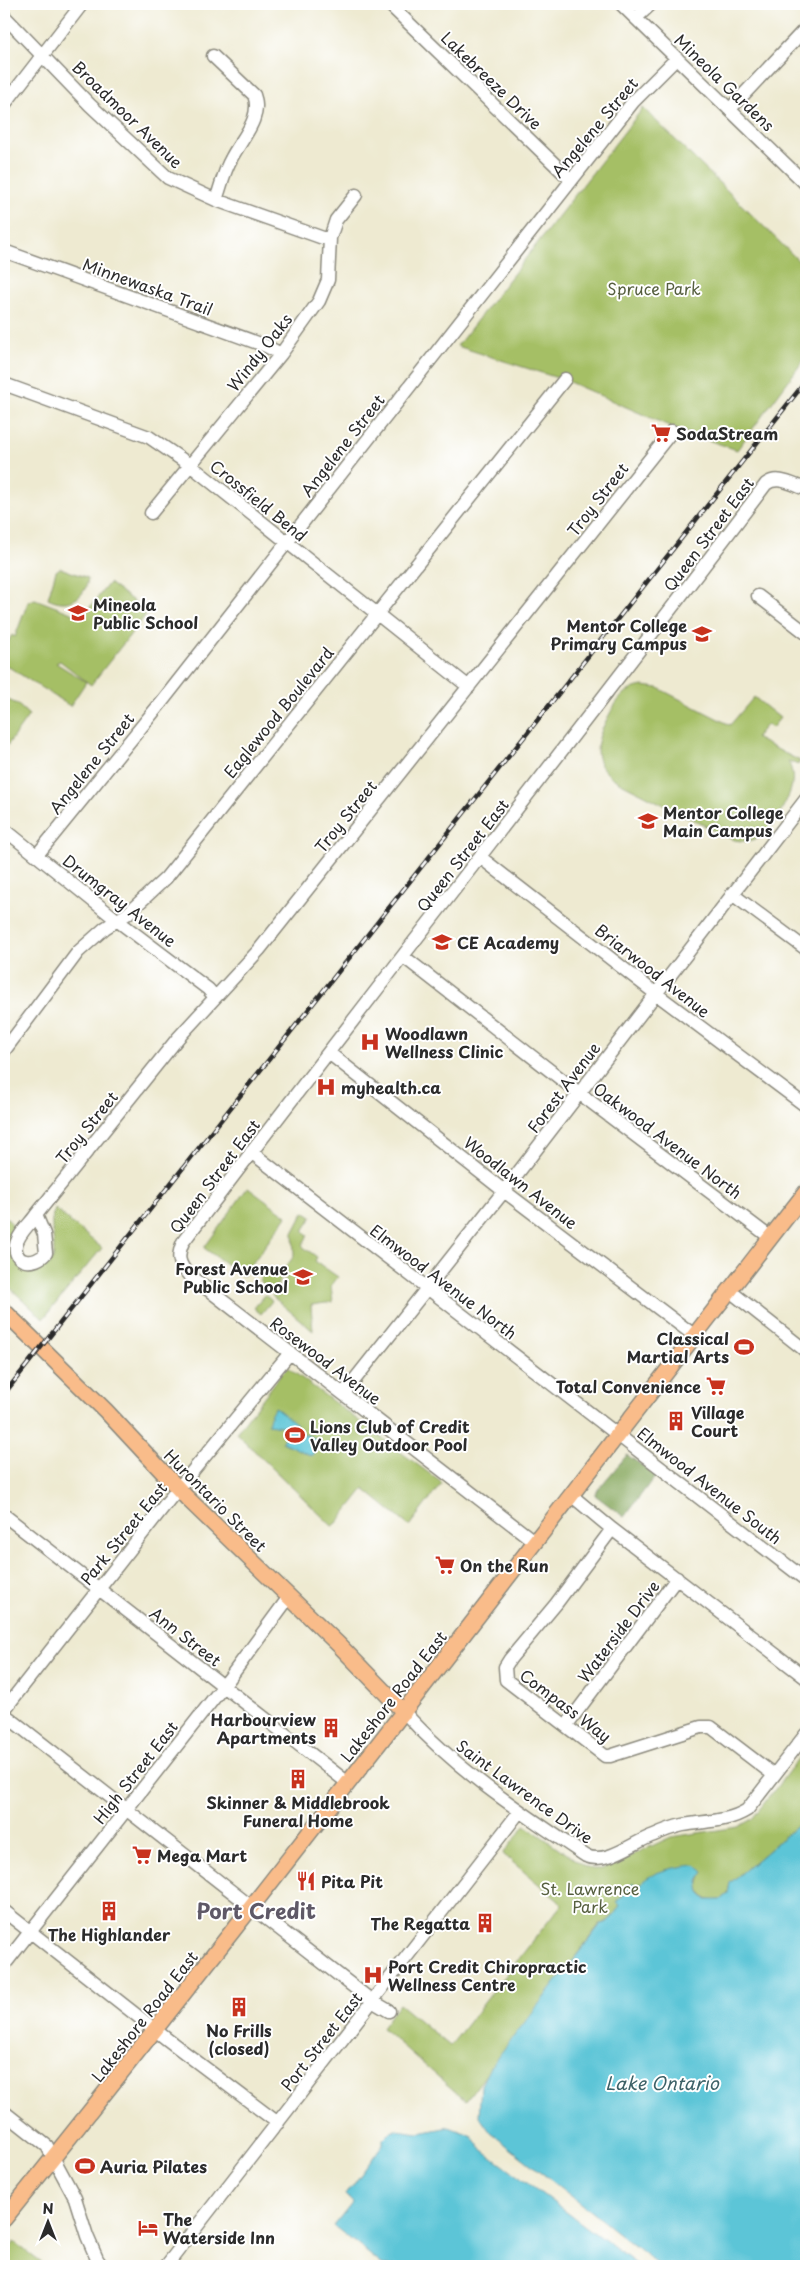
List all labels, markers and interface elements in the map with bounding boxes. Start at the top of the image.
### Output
street label: Lakebreeze Drive [436,26,548,134]
street label: Mineola Gardens [670,28,780,136]
street label: Broadmoor Avenue [67,55,189,173]
street label: Angelene Street [545,71,643,182]
street label: Minnewaska Trail [80,251,216,321]
park label: Spruce Park [607,276,701,300]
street label: Windy Oaks [221,308,297,396]
street label: Angelene Street [294,388,390,501]
place label: SodaStream [676,421,778,445]
supermarket icon: SodaStream [650,422,672,444]
street label: Crossfield Bend [205,453,313,547]
street label: Troy Street [561,457,633,541]
street label: Queen Street East [657,472,759,596]
place label: Mineola Public School [93,592,198,634]
school or university icon: Mineola Public School [67,602,89,624]
place label: Mentor College Primary Campus [550,613,687,655]
school or university icon: Mentor College Primary Campus [691,623,713,645]
street label: Eaglewood Boulevard [218,641,339,783]
street label: Angelene Street [43,707,140,819]
street label: Troy Street [308,775,382,857]
street label: Queen Street East [410,793,514,917]
place label: Mentor College Main Campus [663,800,784,842]
school or university icon: Mentor College Main Campus [637,810,659,832]
street label: Drumgray Avenue [58,848,182,952]
street label: Briarwood Avenue [590,917,716,1023]
place label: CE Academy [457,930,559,954]
school or university icon: CE Academy [431,931,453,953]
place label: Woodlawn Wellness Clinic [385,1021,503,1063]
hospital icon: Woodlawn Wellness Clinic [359,1031,381,1053]
street label: Forest Avenue [521,1036,605,1137]
place label: myhealth.ca [341,1075,441,1099]
hospital icon: myhealth.ca [315,1076,337,1098]
street label: Oakwood Avenue North [589,1076,747,1204]
street label: Troy Street [49,1086,123,1168]
street label: Queen Street East [163,1114,265,1238]
street label: Woodlawn Avenue [459,1130,583,1234]
street label: Elmwood Avenue North [366,1218,522,1344]
place label: Forest Avenue Public School [175,1256,288,1298]
school or university icon: Forest Avenue Public School [292,1266,314,1288]
street label: Rosewood Avenue [265,1310,387,1410]
place label: Classical Martial Arts [627,1326,729,1368]
sports icon: Classical Martial Arts [733,1336,755,1358]
place label: Total Convenience [556,1374,701,1398]
supermarket icon: Total Convenience [705,1375,727,1397]
place label: Village Court [691,1400,745,1442]
building icon: Village Court [665,1410,687,1432]
place label: Lions Club of Credit Valley Outdoor Pool [310,1414,470,1456]
street label: Elmwood Avenue South [633,1421,787,1549]
sports icon: Lions Club of Credit Valley Outdoor Pool [284,1424,306,1446]
street label: Hurontario Street [159,1443,273,1557]
street label: Park Street East [74,1476,172,1590]
place label: On the Run [460,1553,549,1577]
supermarket icon: On the Run [434,1554,456,1576]
street label: Waterside Drive [571,1575,665,1687]
street label: Ann Street [145,1600,227,1672]
street label: Lakeshore Road East [334,1625,452,1767]
street label: Compass Way [515,1663,617,1747]
place label: Harbourview Apartments [211,1707,316,1749]
street label: High Street East [87,1715,183,1829]
building icon: Harbourview Apartments [320,1717,342,1739]
street label: Saint Lawrence Drive [452,1733,598,1849]
building icon: Skinner & Middlebrook Funeral Home [287,1768,309,1790]
place label: Skinner & Middlebrook Funeral Home [206,1790,390,1832]
place label: Mega Mart [157,1843,247,1867]
supermarket icon: Mega Mart [131,1844,153,1866]
place label: Pita Pit [321,1869,383,1893]
restaurant icon: Pita Pit [295,1870,317,1892]
park label: St. Lawrence Park [540,1876,640,1918]
district label: Port Credit [196,1894,316,1926]
building icon: The Highlander [98,1900,120,1922]
place label: The Regatta [370,1911,470,1935]
building icon: The Regatta [474,1912,496,1934]
place label: The Highlander [48,1922,171,1946]
street label: Lakeshore Road East [85,1945,203,2087]
place label: Port Credit Chiropractic Wellness Centre [388,1954,587,1996]
hospital icon: Port Credit Chiropractic Wellness Centre [362,1964,384,1986]
street label: Port Street East [275,1986,367,2096]
building icon: No Frills (closed) [228,1996,250,2018]
place label: No Frills (closed) [206,2018,272,2060]
water label: Lake Ontario [605,2069,720,2096]
place label: Auria Pilates [100,2154,207,2178]
sports icon: Auria Pilates [74,2155,96,2177]
north arrow [22,2198,72,2248]
text: N [42,2198,54,2219]
place label: The Waterside Inn [163,2207,275,2249]
hotel icon: The Waterside Inn [137,2217,159,2239]

